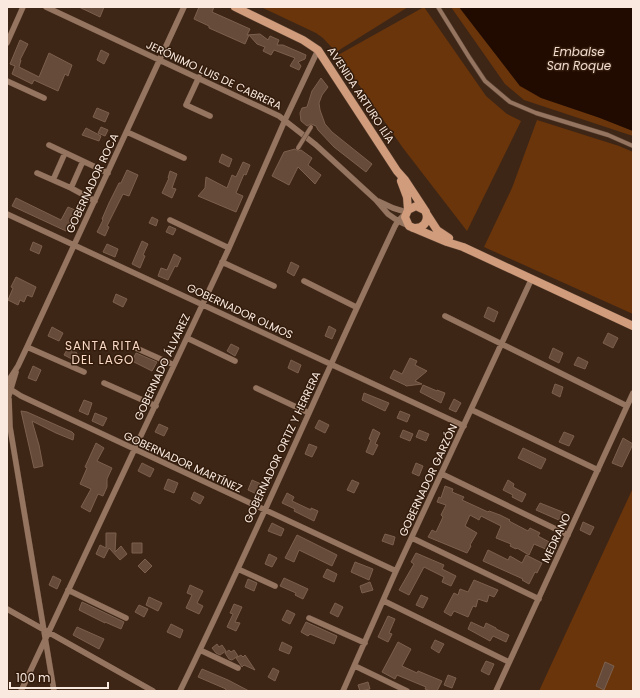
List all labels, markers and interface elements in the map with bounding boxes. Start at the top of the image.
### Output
street label: JERÓNIMO LUIS DE CABRERA [144,36,285,114]
water label: Embalse San Roque [547,43,612,74]
street label: AVENIDA ARTURO ILÍA [324,44,399,147]
street label: GOBERNADOR ROCA [62,130,122,236]
street label: GOBERNADOR OLMOS [184,279,296,343]
street label: GOBERNADO ÁLVAREZ [130,311,194,423]
district label: SANTA RITA DEL LAGO [65,337,141,368]
street label: GOBERNADOR ORTIZ Y HERRERA [240,368,325,526]
street label: GOBERNADOR GARZÓN [395,421,461,539]
street label: GOBERNADOR MARTÍNEZ [121,427,245,497]
street label: MEDRANO [537,510,575,566]
scale bar [10,664,108,690]
text: 100 m [16,669,50,686]

